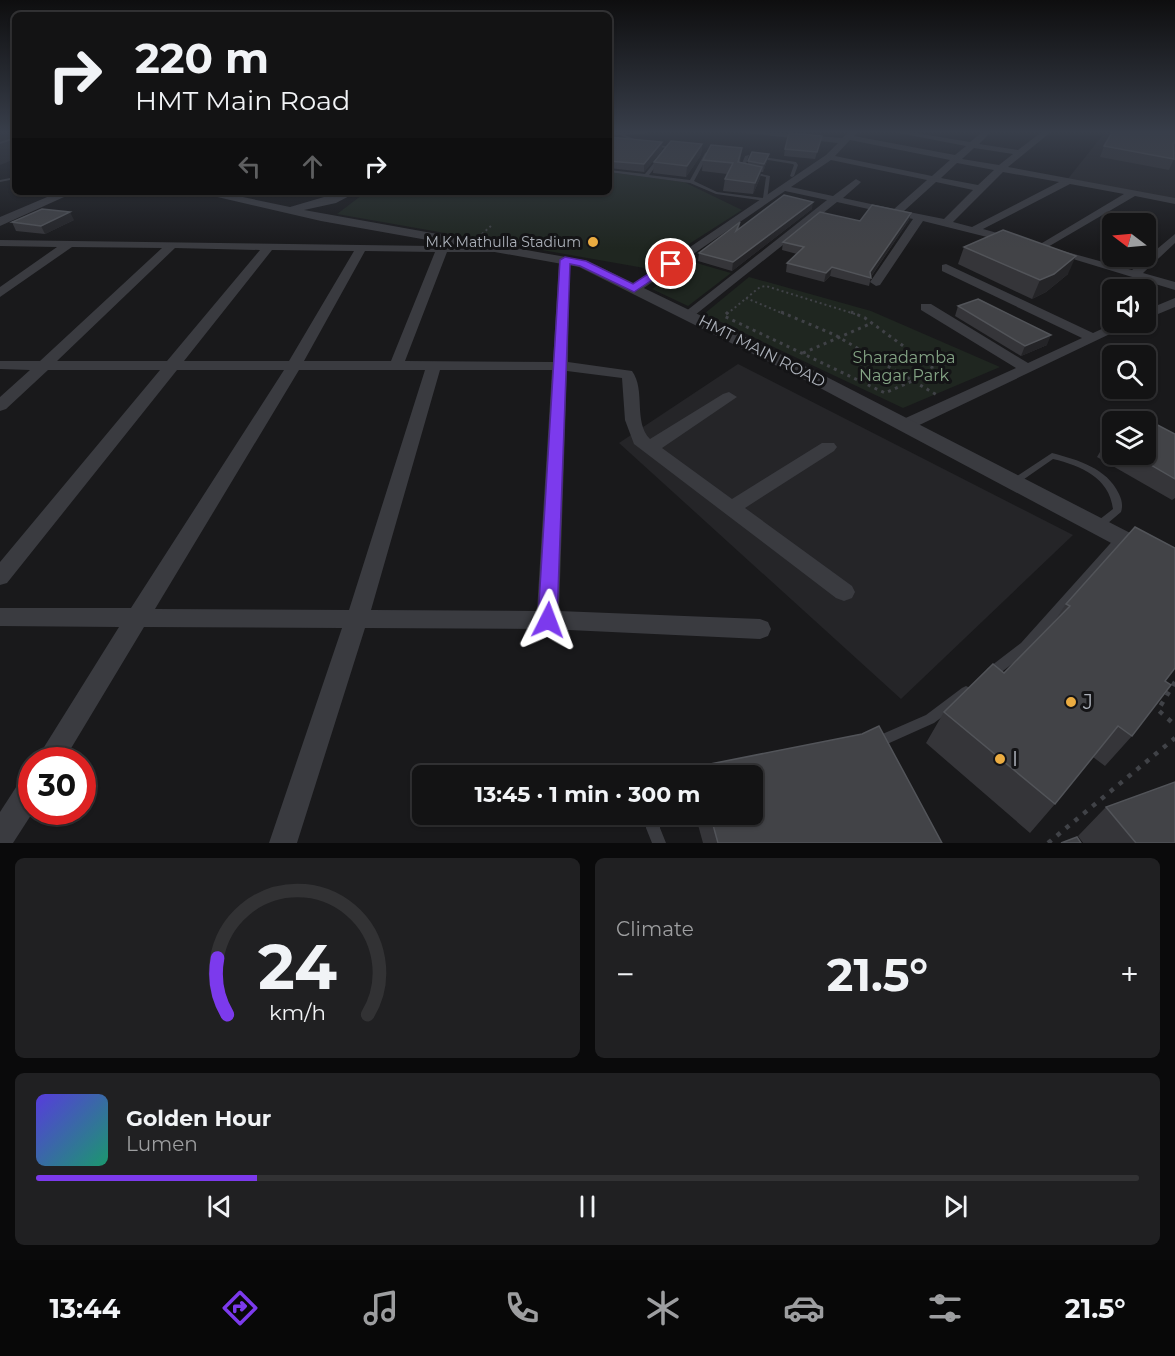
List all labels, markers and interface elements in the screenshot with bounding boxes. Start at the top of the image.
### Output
text: 220 m [135,32,269,84]
icon: right [36,36,114,114]
text: HMT Main Road [135,84,350,117]
icon: left [233,150,266,183]
icon: ahead [296,150,329,183]
icon: right [359,150,392,183]
north arrow [1102,213,1156,267]
map controls [1102,213,1156,465]
place label: M.K Mathulla Stadium [426,233,581,251]
marker: M.K Mathulla Stadium [586,235,600,249]
pin [645,238,696,289]
icon: arrive [654,247,687,280]
button: sound [1102,279,1156,333]
street label: HMT MAIN ROAD [695,311,829,391]
button: search [1102,345,1156,399]
park label: Sharadamba Nagar Park [853,348,955,385]
button: layers [1102,411,1156,465]
position arrow [516,588,580,652]
place label: J [1082,690,1093,714]
marker: J [1064,695,1078,709]
speed limit sign: 30 [18,747,96,825]
place label: I [1012,747,1018,771]
marker: I [993,752,1007,766]
text: 13:45 · 1 min · 300 m [475,781,700,808]
text: Climate [616,917,694,941]
text: 24 [258,929,337,1005]
text: 21.5° [827,947,928,1002]
text: − [616,954,635,994]
text: + [1120,954,1139,994]
text: km/h [269,999,326,1025]
text: Golden Hour [126,1105,271,1132]
text: Lumen [126,1132,198,1156]
icon: previous [203,1190,236,1223]
icon: pause [571,1190,604,1223]
icon: next [939,1190,972,1223]
icon: directions [219,1287,261,1329]
icon: music [360,1287,402,1329]
icon: phone [501,1287,543,1329]
icon: climate [642,1287,684,1329]
icon: car [783,1287,825,1329]
icon: filters [924,1287,966,1329]
text: 13:44 [49,1292,120,1325]
text: 21.5° [1065,1292,1126,1325]

